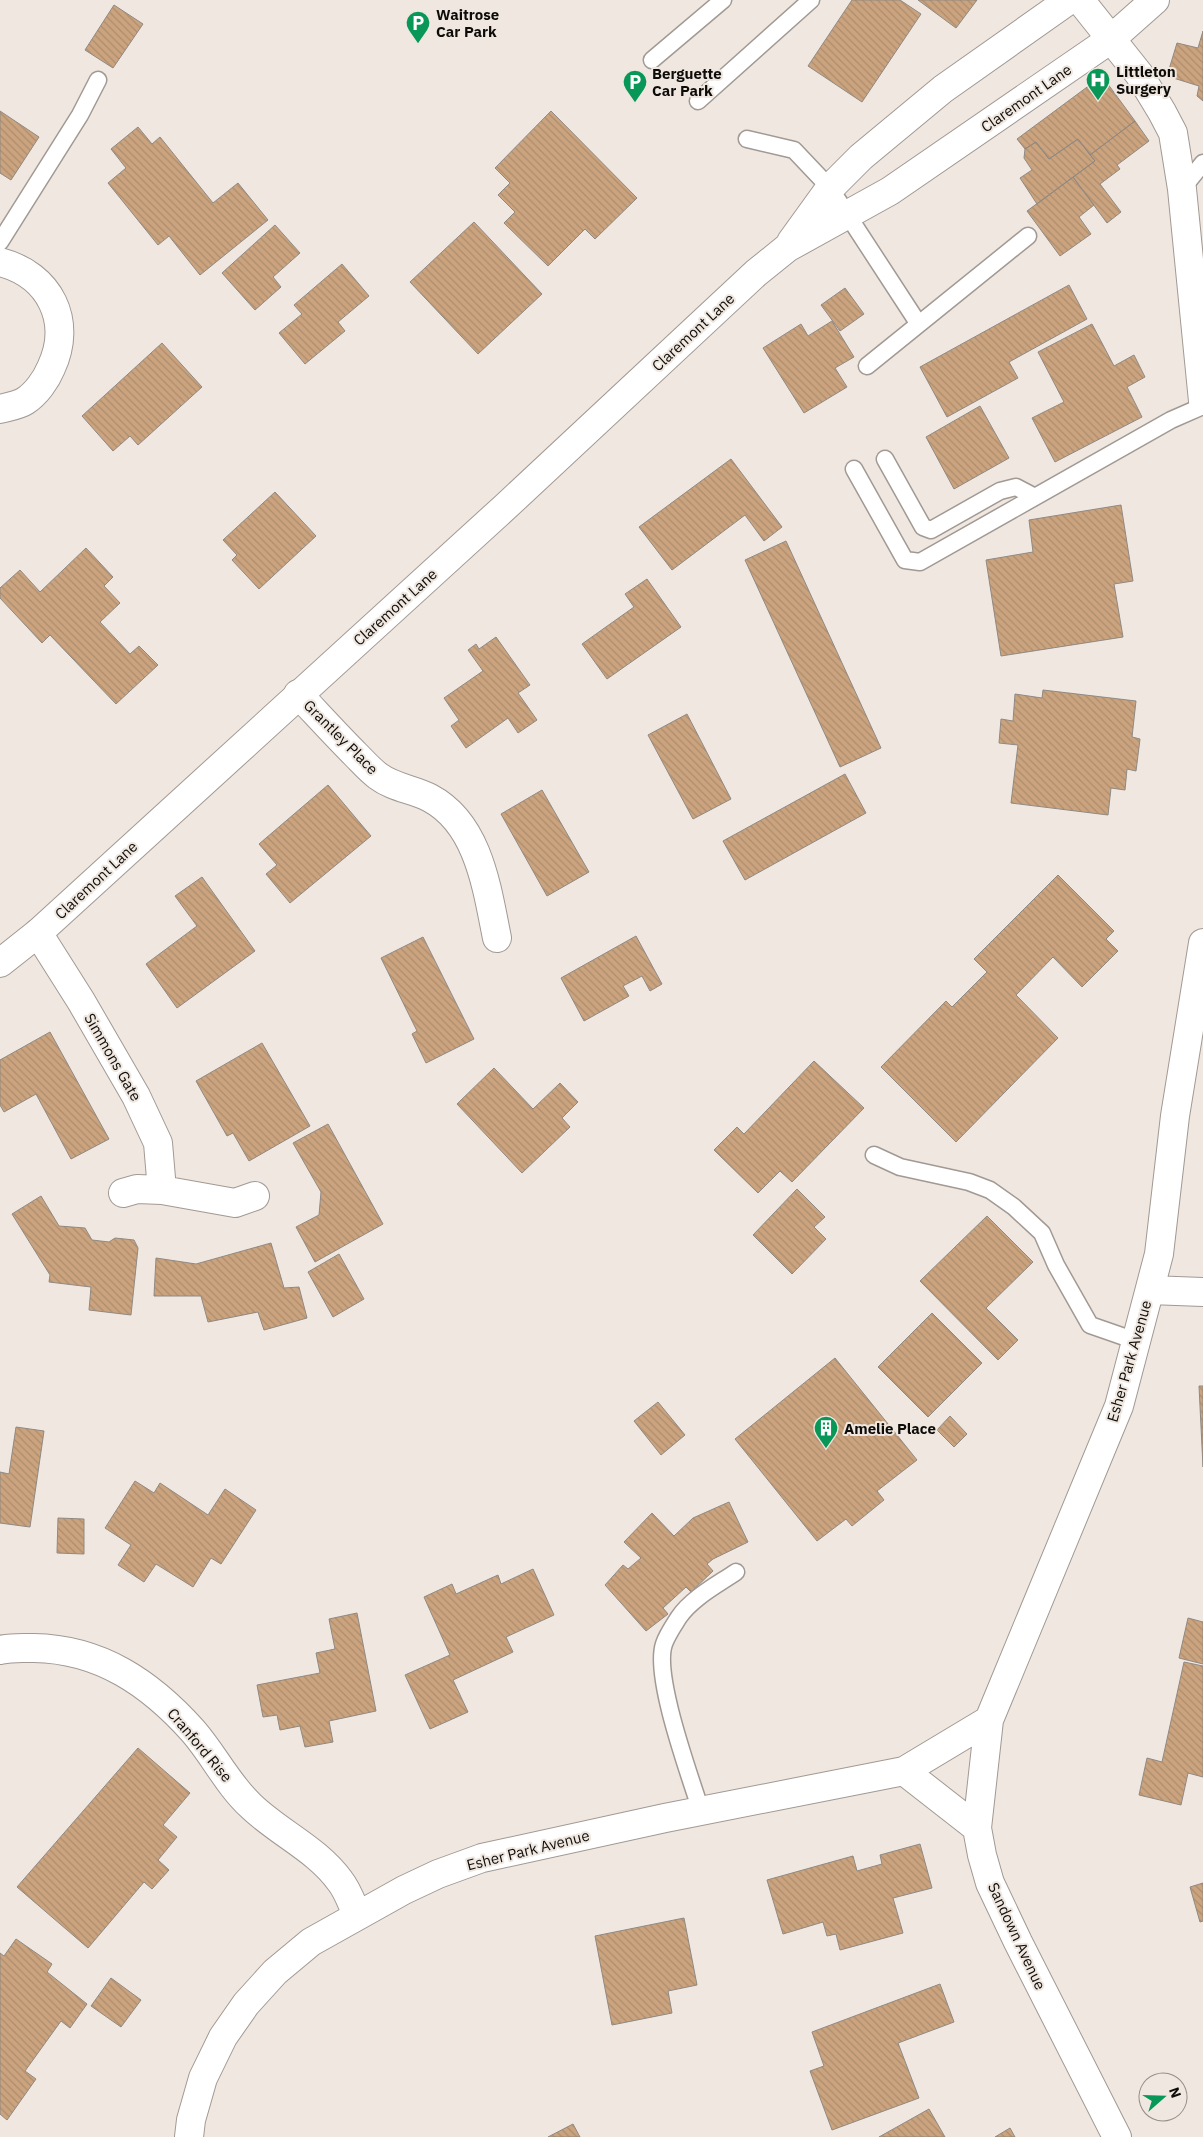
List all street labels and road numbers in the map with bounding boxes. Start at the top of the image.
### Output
street label: Claremont Lane [977,60,1075,136]
street label: Claremont Lane [648,289,738,375]
street label: Claremont Lane [349,564,441,650]
street label: Grantley Place [300,696,382,778]
street label: Claremont Lane [51,837,141,923]
street label: Simmons Gate [80,1010,146,1104]
street label: Esher Park Avenue [1103,1298,1155,1424]
street label: Cranford Rise [163,1704,237,1786]
street label: Esher Park Avenue [465,1826,591,1874]
street label: Sandown Avenue [984,1879,1050,1993]

